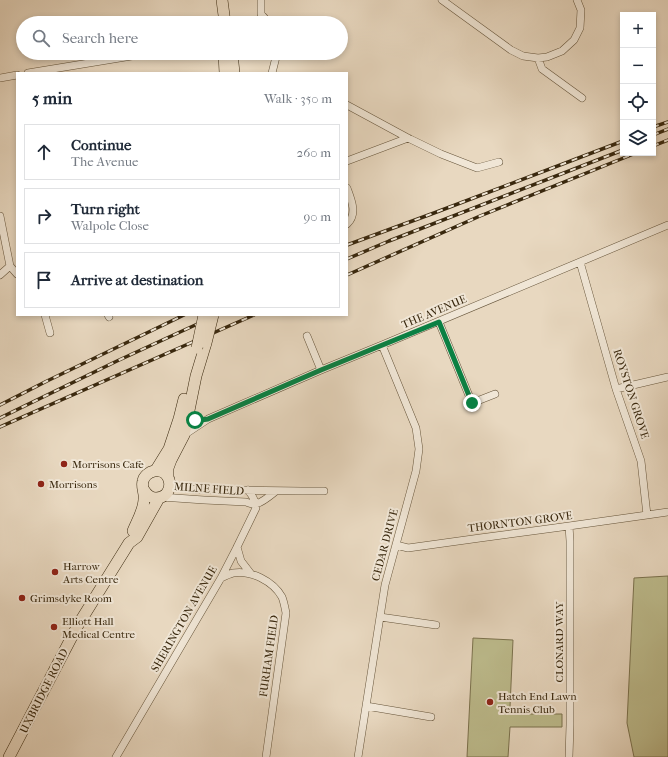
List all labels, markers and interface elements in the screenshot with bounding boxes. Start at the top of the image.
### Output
map controls [620,12,656,156]
button: + [620,12,656,48]
search box [16,16,348,60]
icon: search [30,27,52,49]
text: Search here [62,29,138,47]
button: − [620,48,656,84]
button: locate [620,84,656,120]
text: 5 min [32,88,72,108]
text: Walk · 350 m [264,91,332,106]
button: layers [620,120,656,156]
text: Continue [71,136,131,154]
icon: ahead [33,141,55,163]
text: 260 m [297,145,331,160]
text: The Avenue [71,154,138,169]
text: Turn right [71,200,140,218]
icon: right [33,205,55,227]
text: 90 m [303,209,331,224]
text: Walpole Close [71,218,149,233]
icon: arrive [33,269,55,291]
text: Arrive at destination [71,271,203,289]
street label: THE AVENUE [400,292,469,331]
street label: ROYSTON GROVE [610,347,652,441]
route end [463,394,481,412]
route start [186,411,204,429]
place label: Morrisons Cafe [72,458,144,471]
marker: Morrisons Cafe [59,459,69,469]
place label: Morrisons [49,478,97,491]
marker: Morrisons [36,479,46,489]
street label: MILNE FIELD [173,480,245,498]
street label: CEDAR DRIVE [369,507,401,583]
street label: THORNTON GROVE [467,509,573,535]
place label: Harrow Arts Centre [62,560,119,586]
street label: SHERINGTON AVENUE [148,564,220,674]
marker: Harrow Arts Centre [50,567,60,577]
place label: Grimsdyke Room [30,592,113,605]
marker: Grimsdyke Room [17,593,27,603]
street label: CLONARD WAY [553,601,566,683]
street label: FURHAM FIELD [257,614,281,698]
place label: Elliott Hall Medical Centre [62,615,136,641]
marker: Elliott Hall Medical Centre [49,622,59,632]
street label: UXBRIDGE ROAD [17,646,71,736]
place label: Hatch End Lawn Tennis Club [498,690,577,716]
marker: Hatch End Lawn Tennis Club [485,697,495,707]

